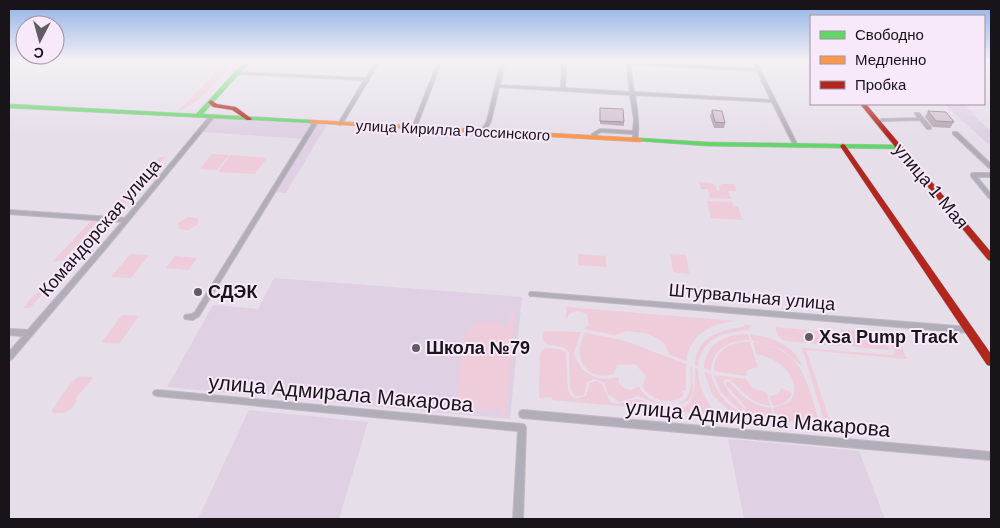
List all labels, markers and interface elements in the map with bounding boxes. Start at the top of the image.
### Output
north arrow [15,15,65,65]
legend [810,15,985,105]
text: Свободно [855,26,924,43]
text: С [33,44,45,61]
text: Медленно [855,51,926,68]
text: Пробка [855,76,907,93]
street label: улица Кирилла Россинского [355,116,551,144]
street label: улица 1 Мая [890,140,972,232]
street label: Командорская улица [35,155,166,301]
street label: Штурвальная улица [668,280,837,314]
place label: СДЭК [208,282,258,302]
marker: СДЭК [192,286,204,298]
place label: Xsa Pump Track [819,327,959,347]
marker: Xsa Pump Track [803,331,815,343]
place label: Школа №79 [426,338,530,358]
marker: Школа №79 [410,342,422,354]
street label: улица Адмирала Макарова [208,370,475,416]
street label: улица Адмирала Макарова [625,395,892,441]

